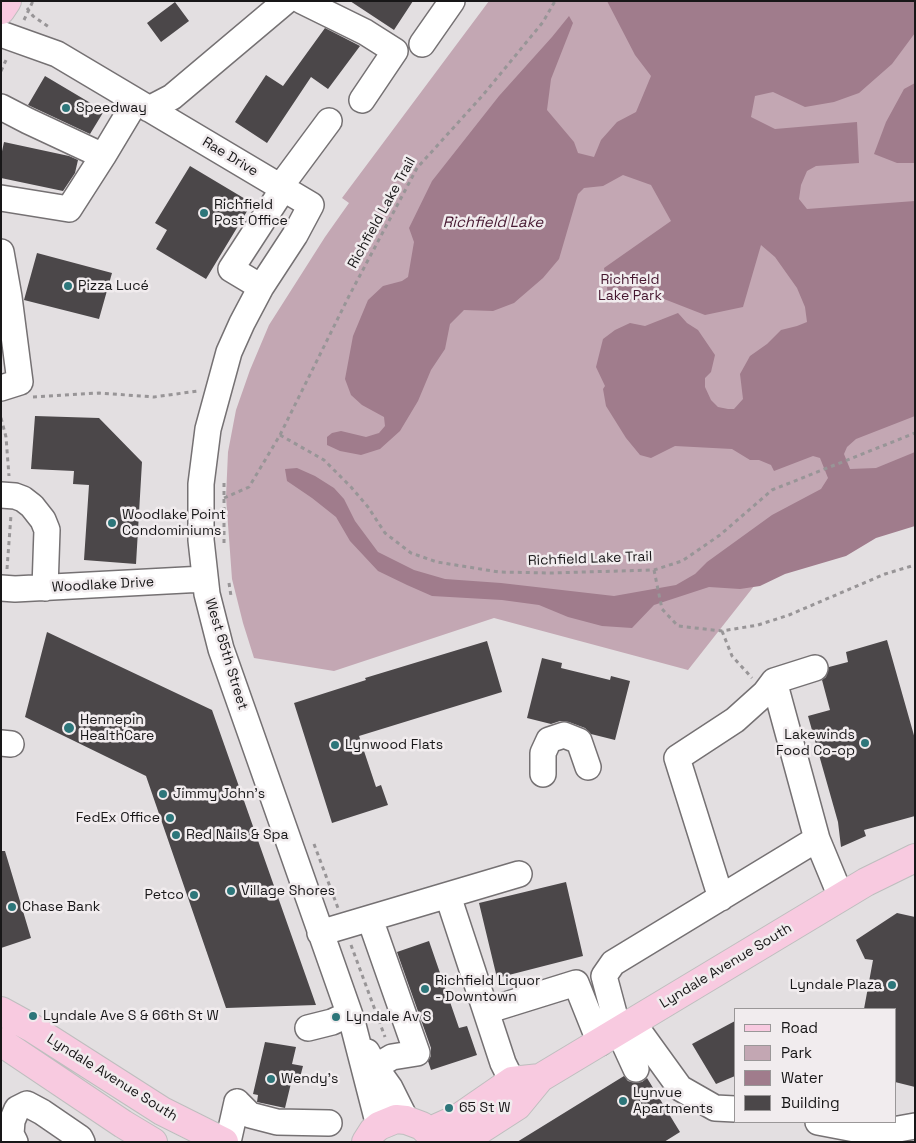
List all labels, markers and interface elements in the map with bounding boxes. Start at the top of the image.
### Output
place label: Speedway [76,100,147,116]
marker: Speedway [60,102,72,114]
street label: Rae Drive [199,134,261,180]
street label: Richfield Lake Trail [344,154,420,272]
place label: Richfield Post Office [214,197,288,230]
marker: Richfield Post Office [198,207,210,219]
water label: Richfield Lake [443,214,543,232]
park label: Richfield Lake Park [598,272,662,304]
place label: Pizza Lucé [78,278,149,294]
marker: Pizza Lucé [62,280,74,292]
place label: Woodlake Point Condominiums [122,507,226,540]
marker: Woodlake Point Condominiums [106,517,118,529]
street label: Richfield Lake Trail [527,548,653,570]
street label: Woodlake Drive [51,574,155,596]
street label: West 65th Street [201,596,251,712]
place label: Hennepin HealthCare [80,712,154,744]
marker: Hennepin HealthCare [62,721,76,735]
place label: Lakewinds Food Co-op [776,727,855,760]
place label: Lynwood Flats [345,737,443,753]
marker: Lakewinds Food Co-op [859,737,871,749]
marker: Lynwood Flats [329,739,341,751]
place label: Jimmy John's [173,786,265,802]
marker: Jimmy John's [157,788,169,800]
place label: FedEx Office [76,810,160,826]
marker: FedEx Office [164,812,176,824]
place label: Red Nails & Spa [186,827,289,843]
marker: Red Nails & Spa [170,829,182,841]
place label: Village Shores [241,883,335,899]
marker: Village Shores [225,885,237,897]
place label: Petco [145,887,184,903]
marker: Petco [188,889,200,901]
place label: Chase Bank [22,899,100,915]
marker: Chase Bank [6,901,18,913]
street label: Lyndale Avenue South [657,920,795,1012]
place label: Richfield Liquor - Downtown [435,973,540,1006]
place label: Lyndale Plaza [790,977,882,993]
marker: Lyndale Plaza [886,979,898,991]
marker: Richfield Liquor - Downtown [419,983,431,995]
place label: Lyndale Ave S & 66th St W [43,1008,219,1024]
legend [734,1008,896,1123]
place label: Lyndale Av S [346,1009,431,1025]
marker: Lyndale Ave S & 66th St W [27,1010,39,1022]
marker: Lyndale Av S [330,1011,342,1023]
text: Road [781,1018,818,1037]
street label: Lyndale Avenue South [44,1031,180,1125]
text: Park [781,1043,812,1062]
text: Water [781,1068,823,1087]
place label: Wendy's [281,1071,338,1087]
marker: Wendy's [265,1073,277,1085]
place label: Lynvue Apartments [633,1085,713,1118]
text: Building [781,1093,840,1112]
marker: Lynvue Apartments [617,1095,629,1107]
place label: 65 St W [459,1100,510,1116]
marker: 65 St W [443,1102,455,1114]

